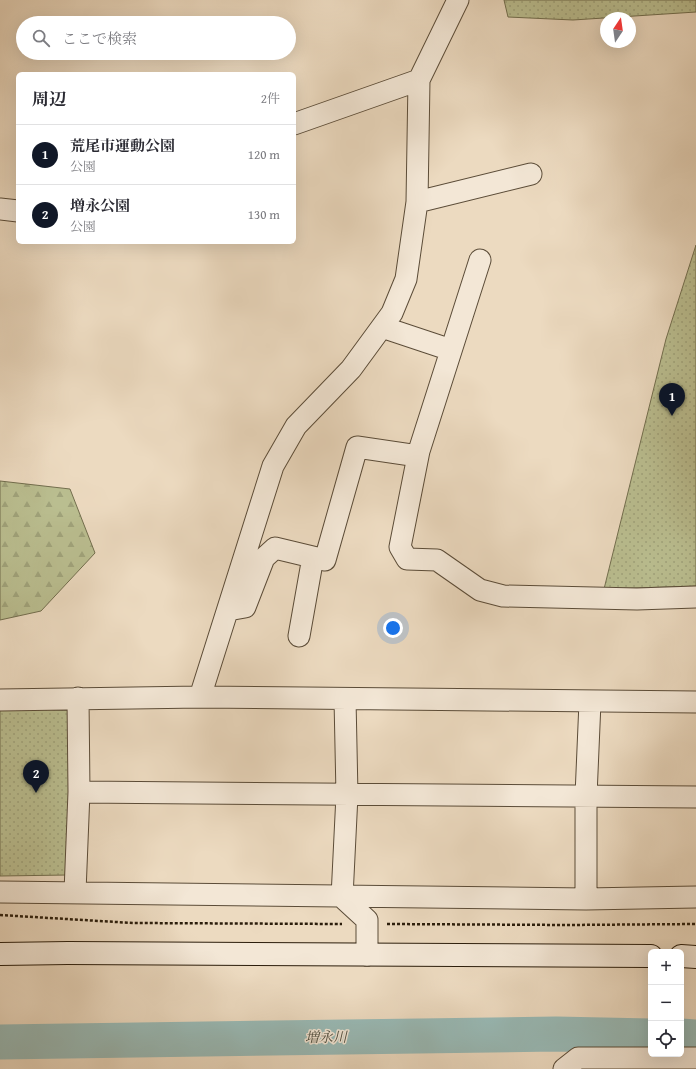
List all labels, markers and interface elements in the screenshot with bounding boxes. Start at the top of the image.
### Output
north arrow [600,12,636,48]
search box [16,16,296,60]
icon: search [30,27,52,49]
text: ここで検索 [62,28,137,49]
text: 周辺 [32,86,66,111]
text: 2件 [261,89,280,108]
text: 荒尾市運動公園 [70,135,175,156]
text: 1 [42,145,48,164]
text: 120 m [248,145,280,164]
text: 公園 [70,157,96,176]
text: 増永公園 [70,195,130,216]
text: 2 [42,205,48,224]
text: 130 m [248,205,280,224]
text: 公園 [70,217,96,236]
pin: 1 [659,383,685,416]
your location [383,618,403,638]
pin: 2 [23,760,49,793]
map controls [648,949,684,1057]
button: + [648,949,684,985]
button: − [648,985,684,1021]
button: locate [648,1021,684,1057]
water label: 増永川 [305,1027,349,1047]

